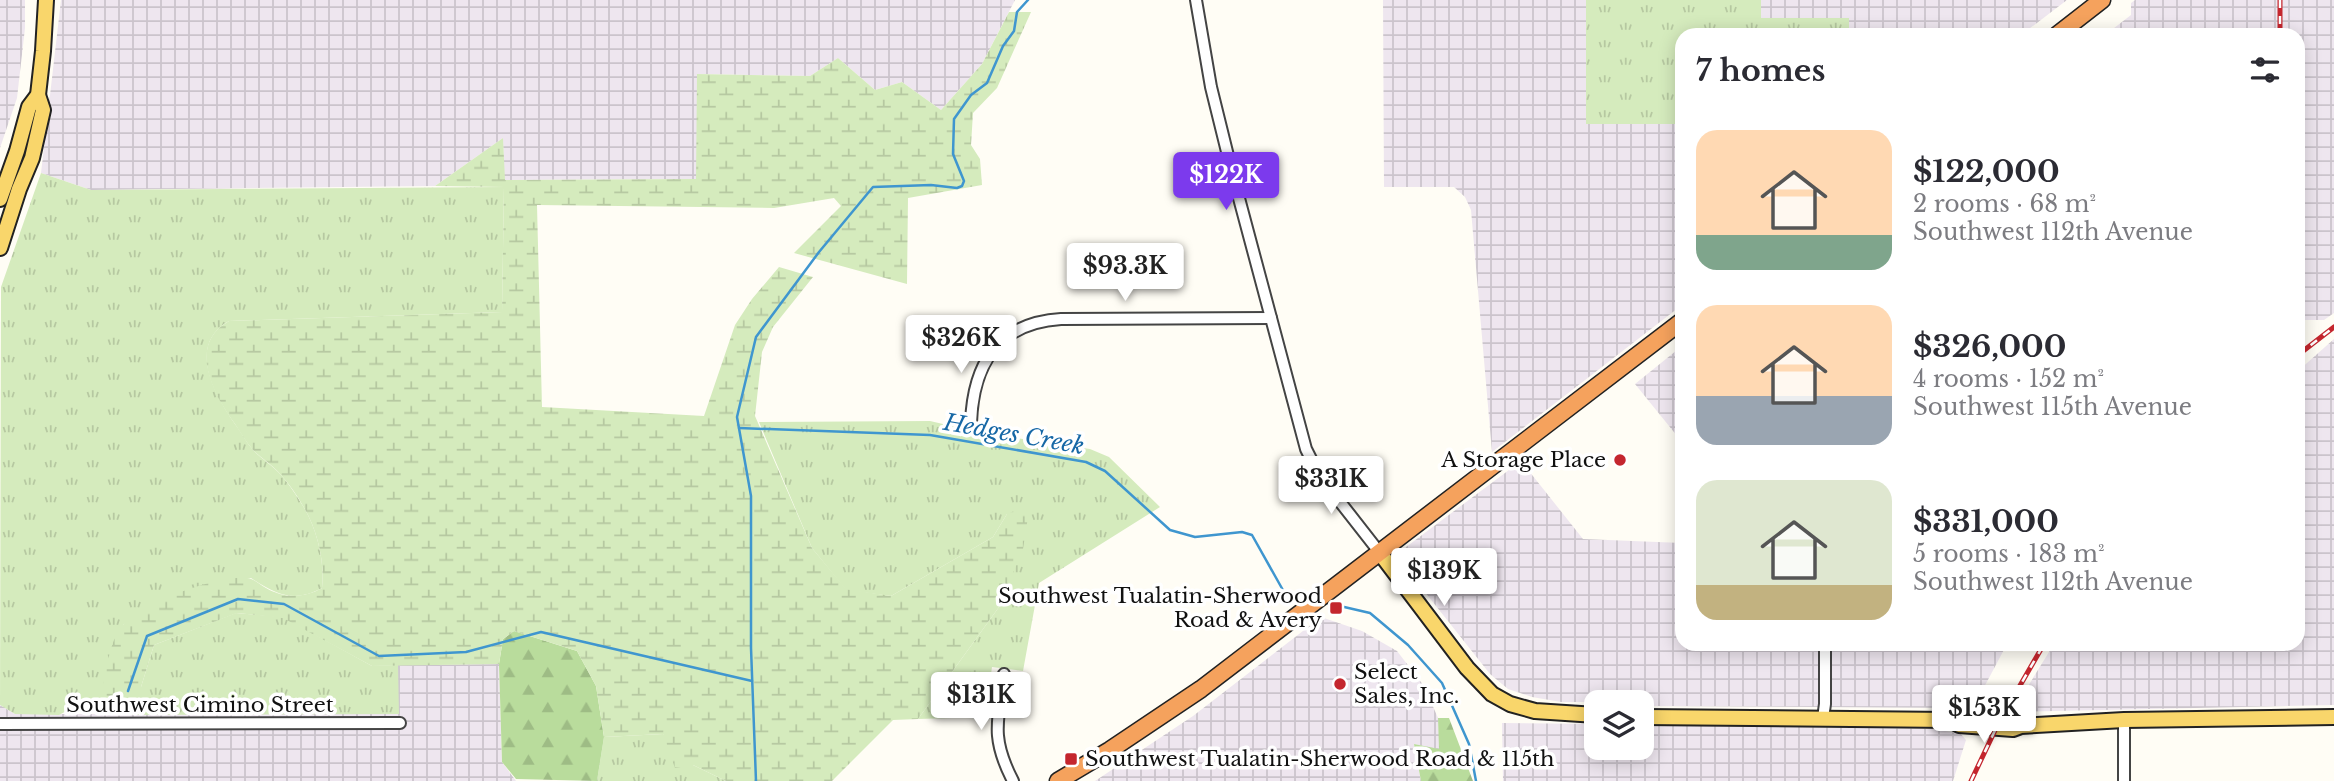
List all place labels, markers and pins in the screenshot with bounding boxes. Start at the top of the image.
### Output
pin: $122K [1177,152,1275,212]
pin: $93.3K [1068,244,1182,303]
pin: $326K [912,316,1010,375]
place label: A Storage Place [1440,447,1606,473]
marker: A Storage Place [1612,452,1628,468]
pin: $331K [1282,456,1380,516]
pin: $139K [1395,548,1493,608]
place label: Southwest Tualatin-Sherwood Road & Avery [998,583,1323,633]
marker: Southwest Tualatin-Sherwood Road & Avery [1328,600,1344,616]
place label: Select Sales, Inc. [1354,659,1459,709]
pin: $131K [932,672,1030,732]
marker: Select Sales, Inc. [1332,676,1348,692]
pin: $153K [1935,686,2033,745]
place label: Southwest Tualatin-Sherwood Road & 115th [1085,746,1555,772]
marker: Southwest Tualatin-Sherwood Road & 115th [1063,751,1079,767]

